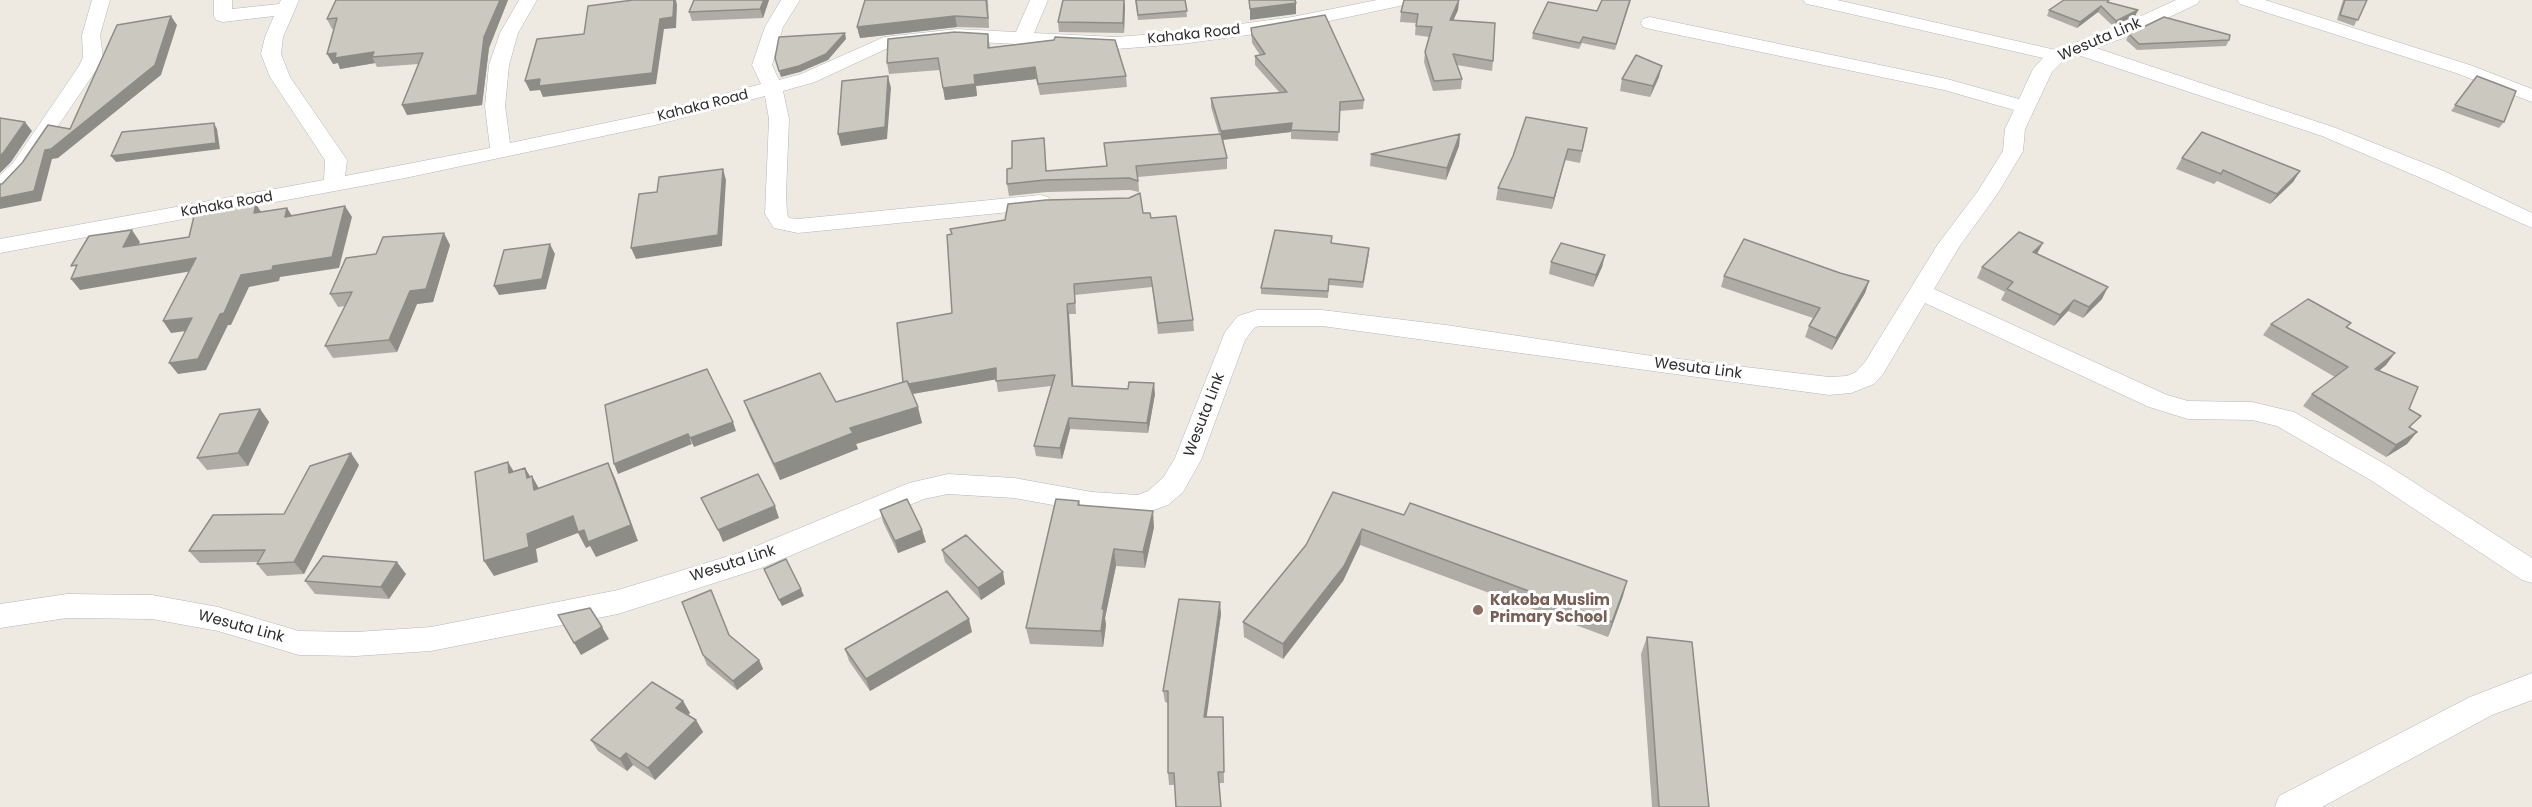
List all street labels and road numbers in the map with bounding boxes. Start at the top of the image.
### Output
street label: Wesuta Link [2056,14,2144,66]
street label: Kahaka Road [1147,22,1241,48]
street label: Kahaka Road [656,87,750,125]
street label: Kahaka Road [180,189,274,221]
street label: Wesuta Link [1653,355,1743,383]
street label: Wesuta Link [1181,370,1229,460]
street label: Wesuta Link [688,542,778,586]
street label: Wesuta Link [196,607,286,647]

